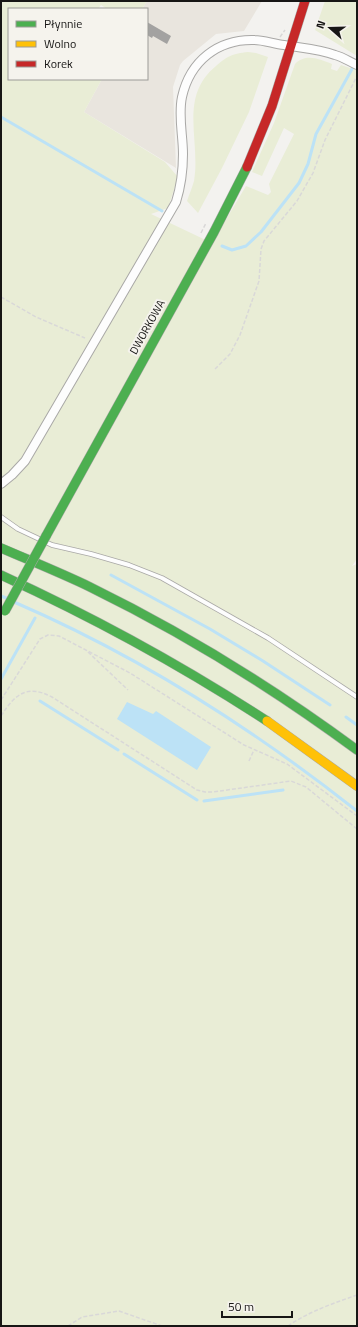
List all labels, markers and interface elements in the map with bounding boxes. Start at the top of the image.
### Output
legend [8,8,148,80]
north arrow [310,8,350,48]
text: Płynnie [44,14,82,33]
text: N [312,18,329,31]
text: Wolno [44,34,76,53]
text: Korek [44,54,73,73]
street label: DWORKOWA [125,296,169,357]
scale bar [222,1293,292,1319]
text: 50 m [228,1297,254,1316]

